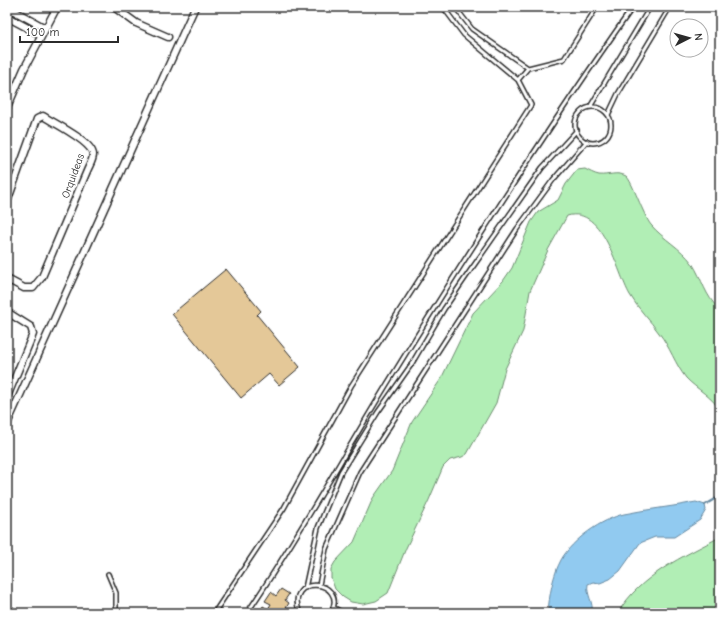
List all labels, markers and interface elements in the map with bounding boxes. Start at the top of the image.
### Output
scale bar [20,18,118,44]
north arrow [669,18,709,58]
text: 100 m [26,25,59,39]
text: N [692,33,705,41]
street label: Orquideas [59,151,87,200]

